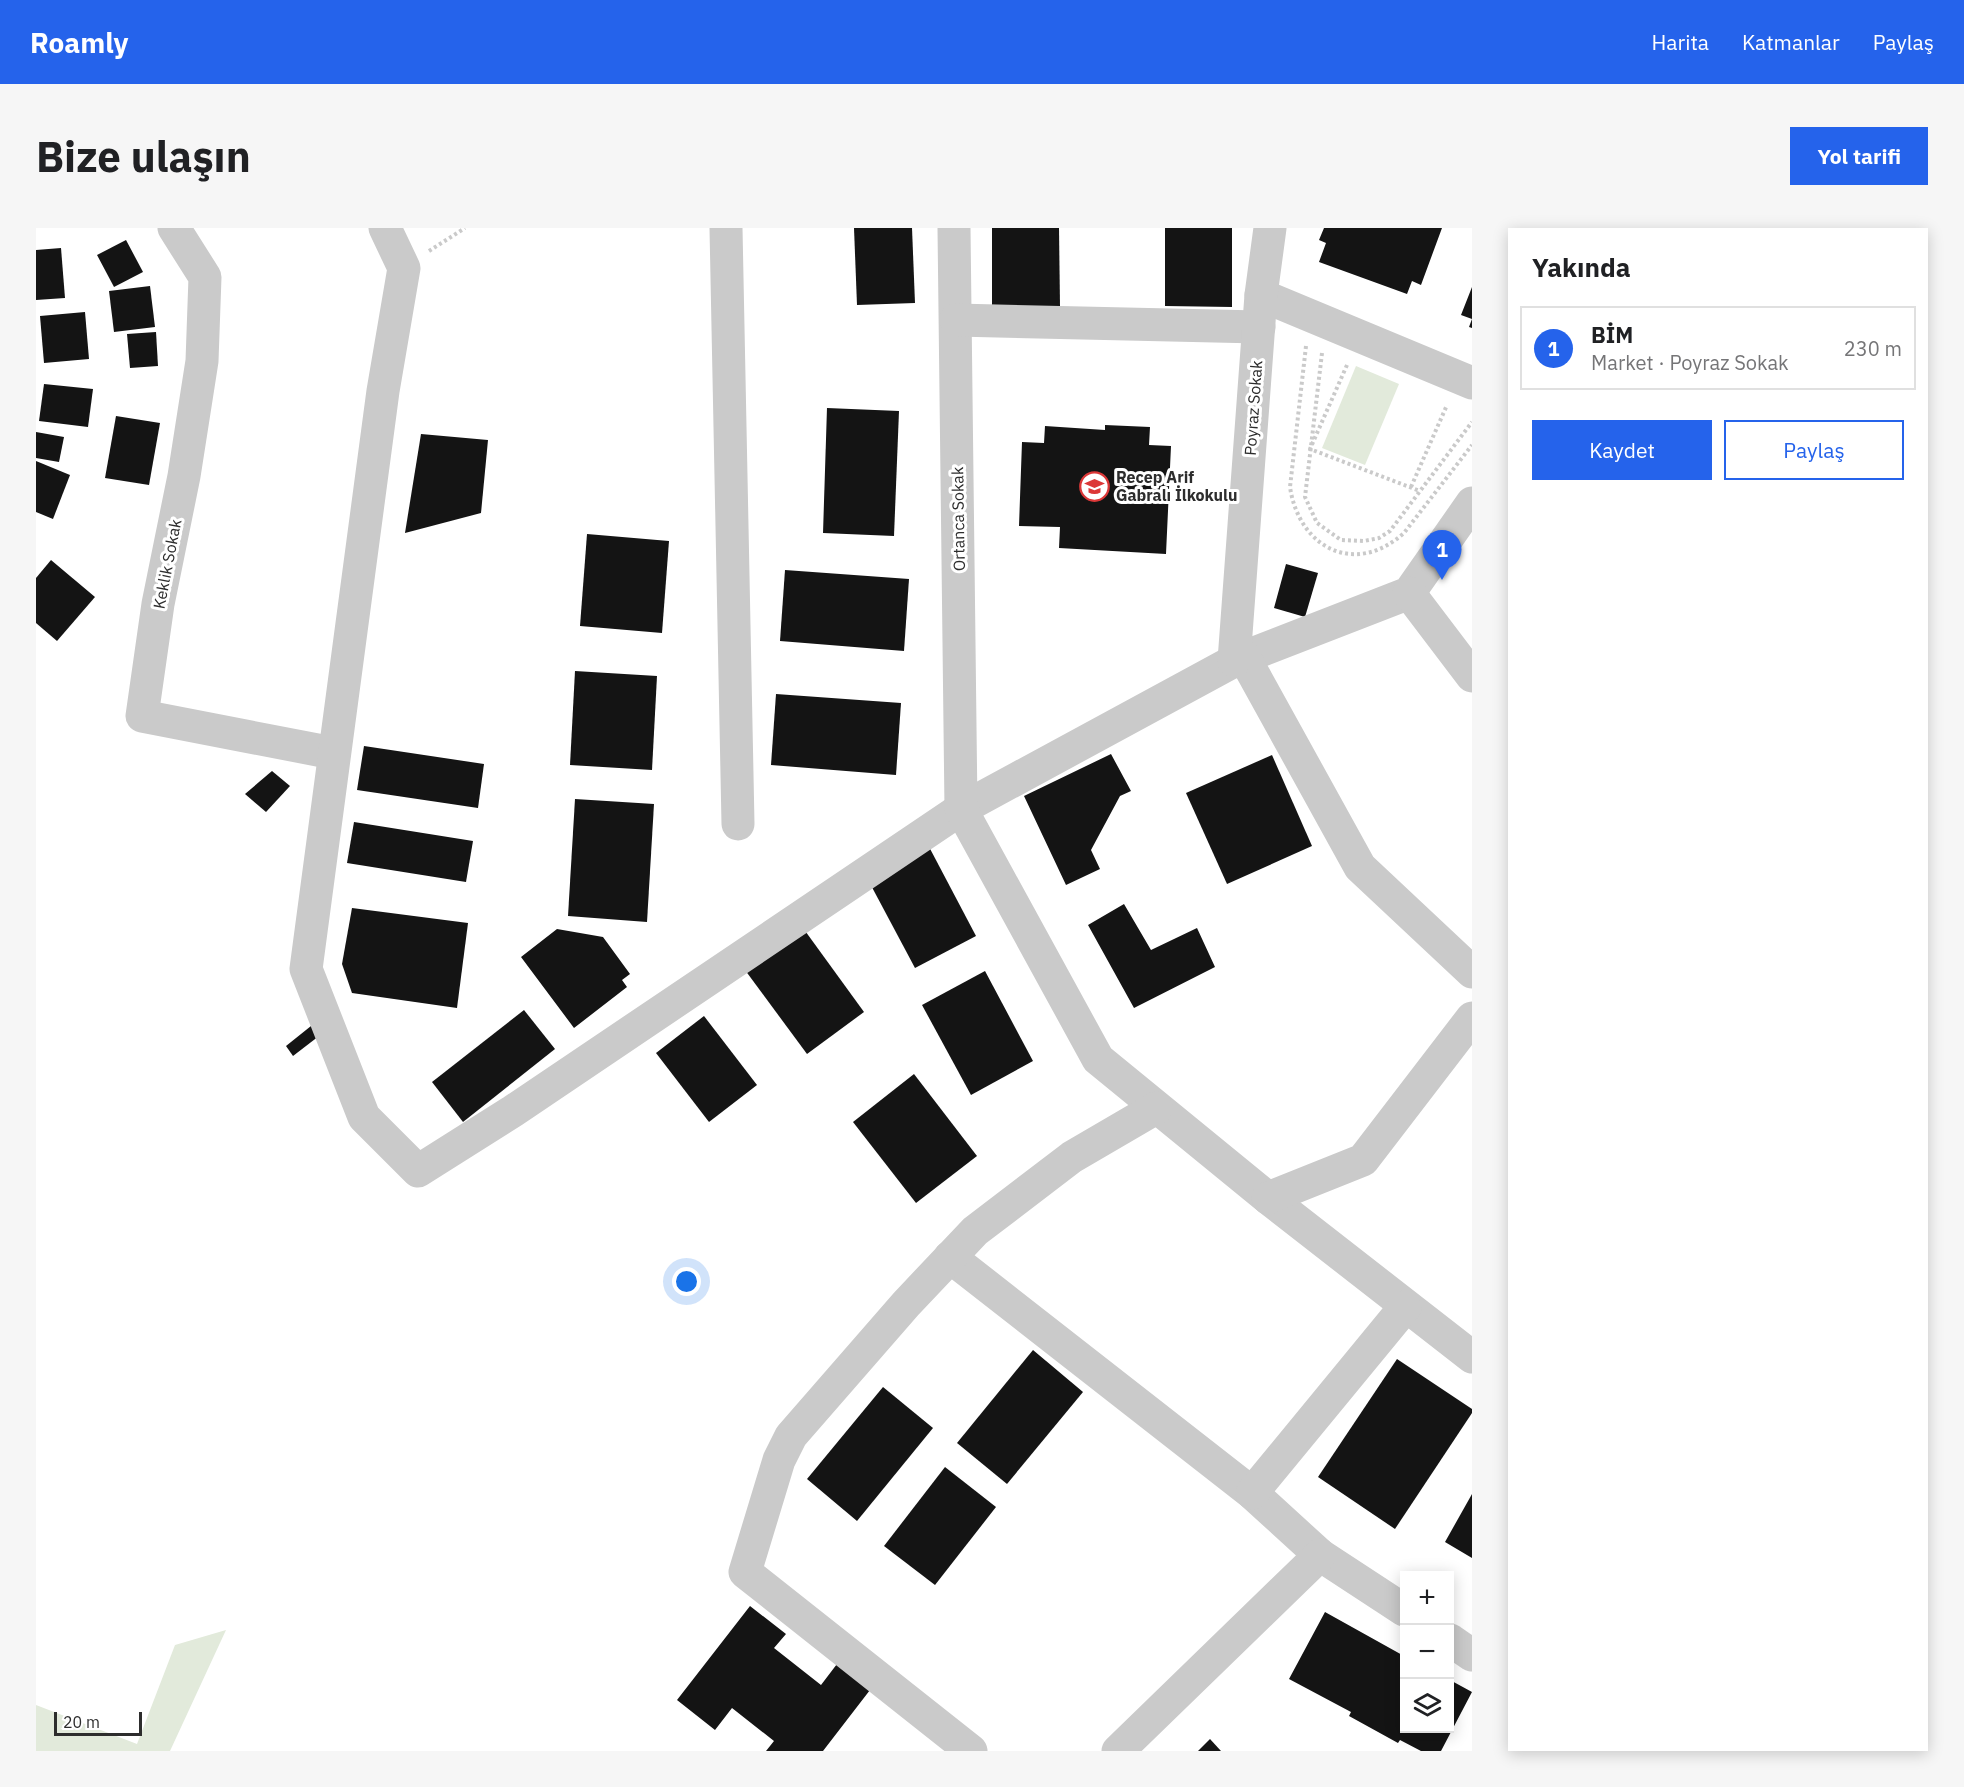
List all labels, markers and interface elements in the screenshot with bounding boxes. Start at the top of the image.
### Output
text: Roamly [30,24,128,61]
text: Harita [1651,28,1709,56]
text: Katmanlar [1742,28,1840,56]
text: Paylaş [1873,28,1934,56]
button: Yol tarifi [1790,127,1928,185]
text: Bize ulaşın [36,129,251,184]
text: Yakında [1532,250,1631,284]
text: BİM [1591,320,1633,349]
text: 1 [1548,335,1560,362]
text: 230 m [1844,335,1902,362]
text: Market · Poyraz Sokak [1591,349,1789,376]
street label: Poyraz Sokak [1240,359,1266,456]
button: Kaydet [1532,420,1712,480]
button: Paylaş [1724,420,1904,480]
street label: Ortanca Sokak [947,466,969,571]
place label: Recep Arif Gabralı İlkokulu [1116,467,1237,505]
school or university icon: Recep Arif Gabralı İlkokulu [1079,470,1111,502]
street label: Keklik Sokak [148,517,186,611]
pin: 1 [1422,530,1462,580]
your location [672,1267,701,1296]
map controls [1400,1571,1454,1733]
button: + [1400,1571,1454,1625]
button: − [1400,1625,1454,1679]
button: layers [1400,1679,1454,1733]
scale bar [54,1709,142,1736]
text: 20 m [63,1712,100,1732]

